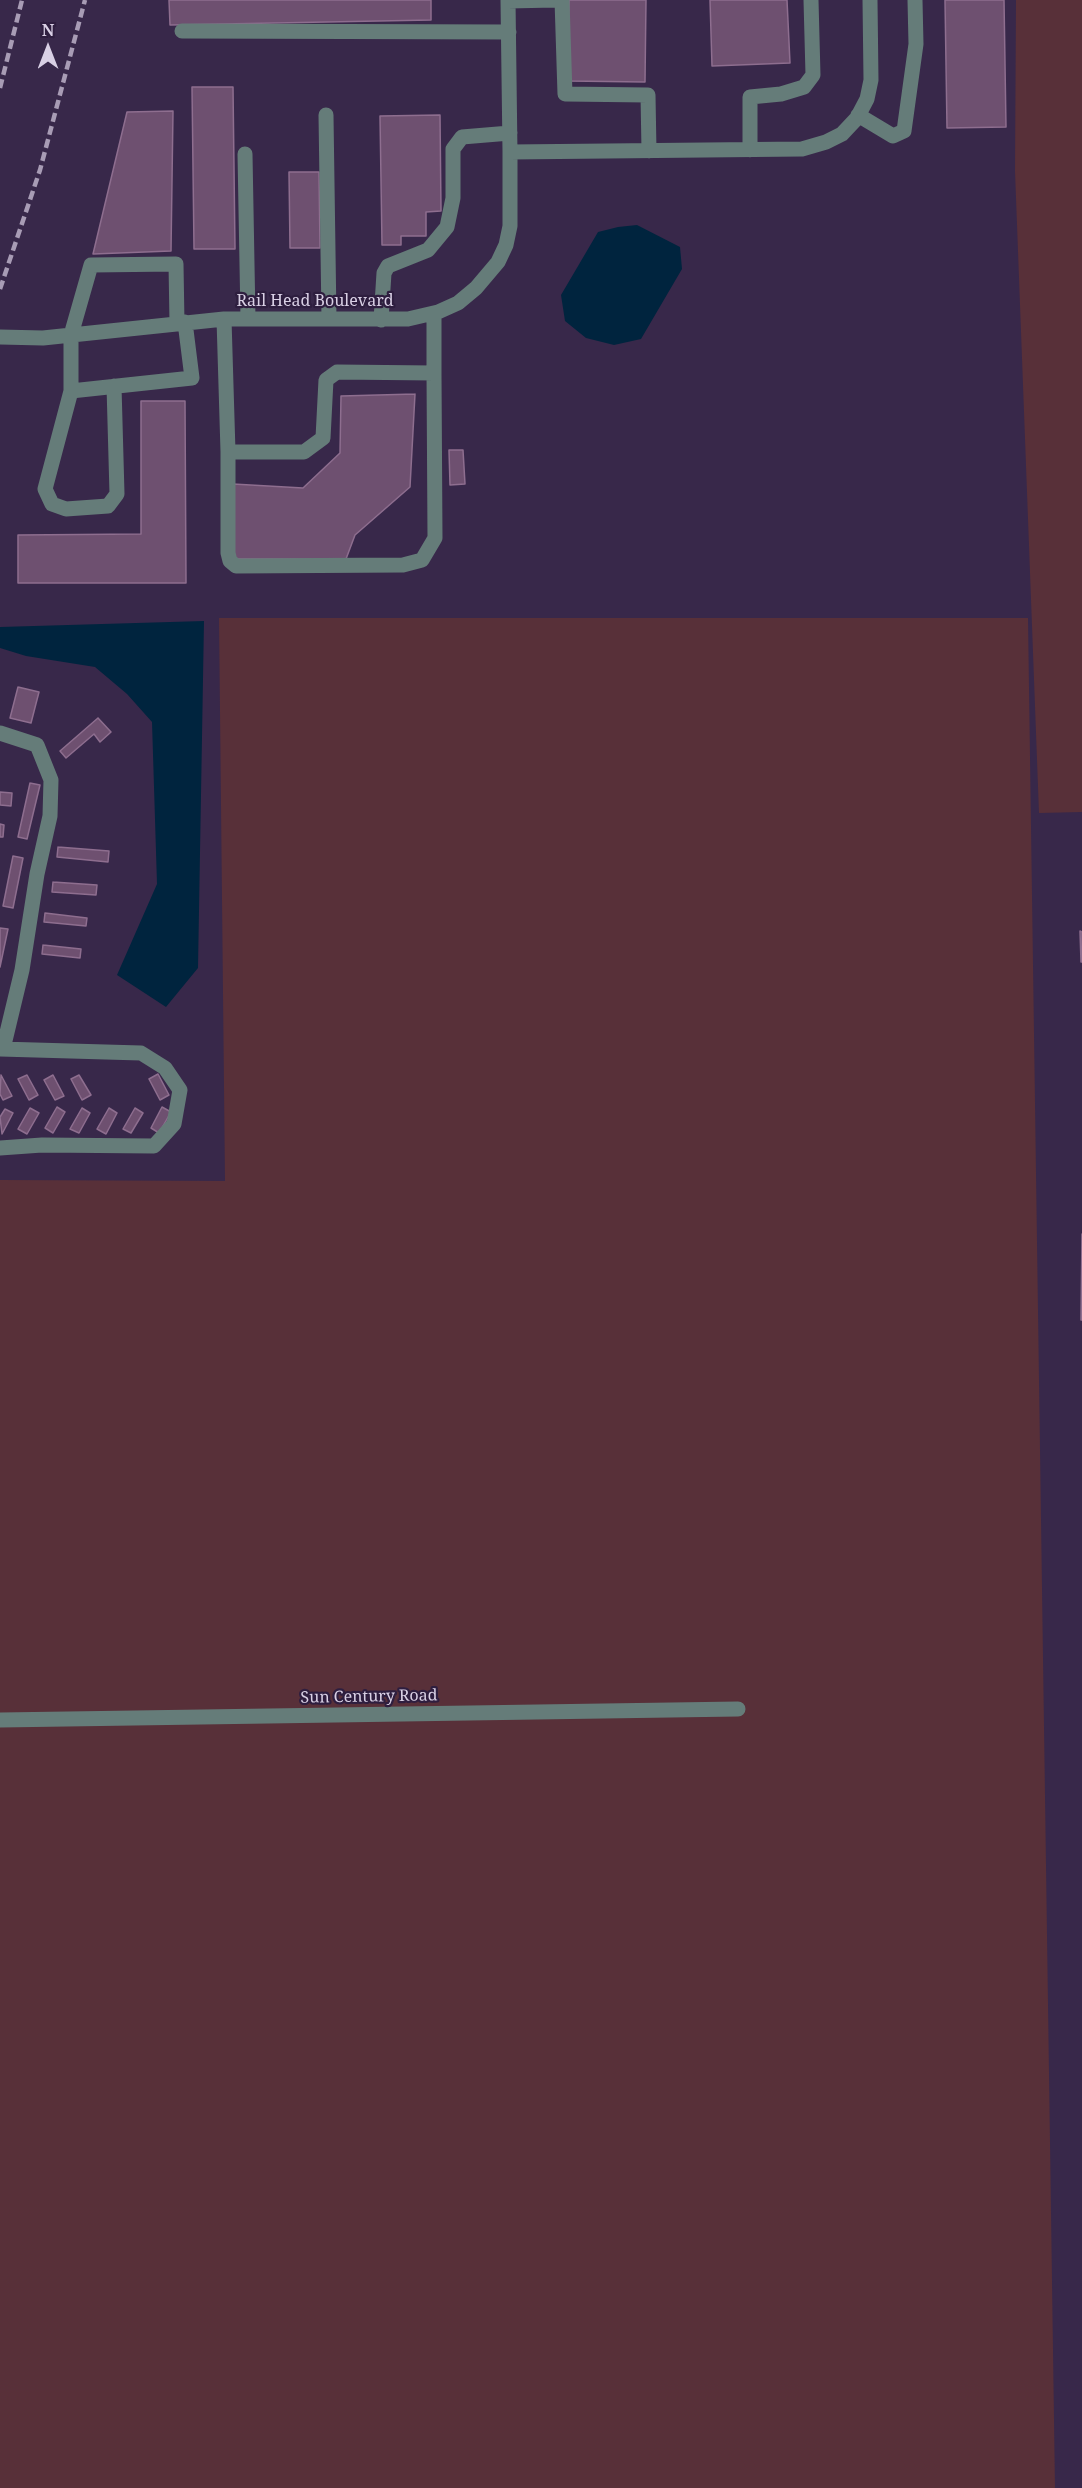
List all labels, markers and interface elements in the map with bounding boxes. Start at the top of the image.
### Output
north arrow [18,18,78,78]
text: N [42,19,54,41]
street label: Rail Head Boulevard [237,291,393,311]
street label: Sun Century Road [300,1686,438,1708]

